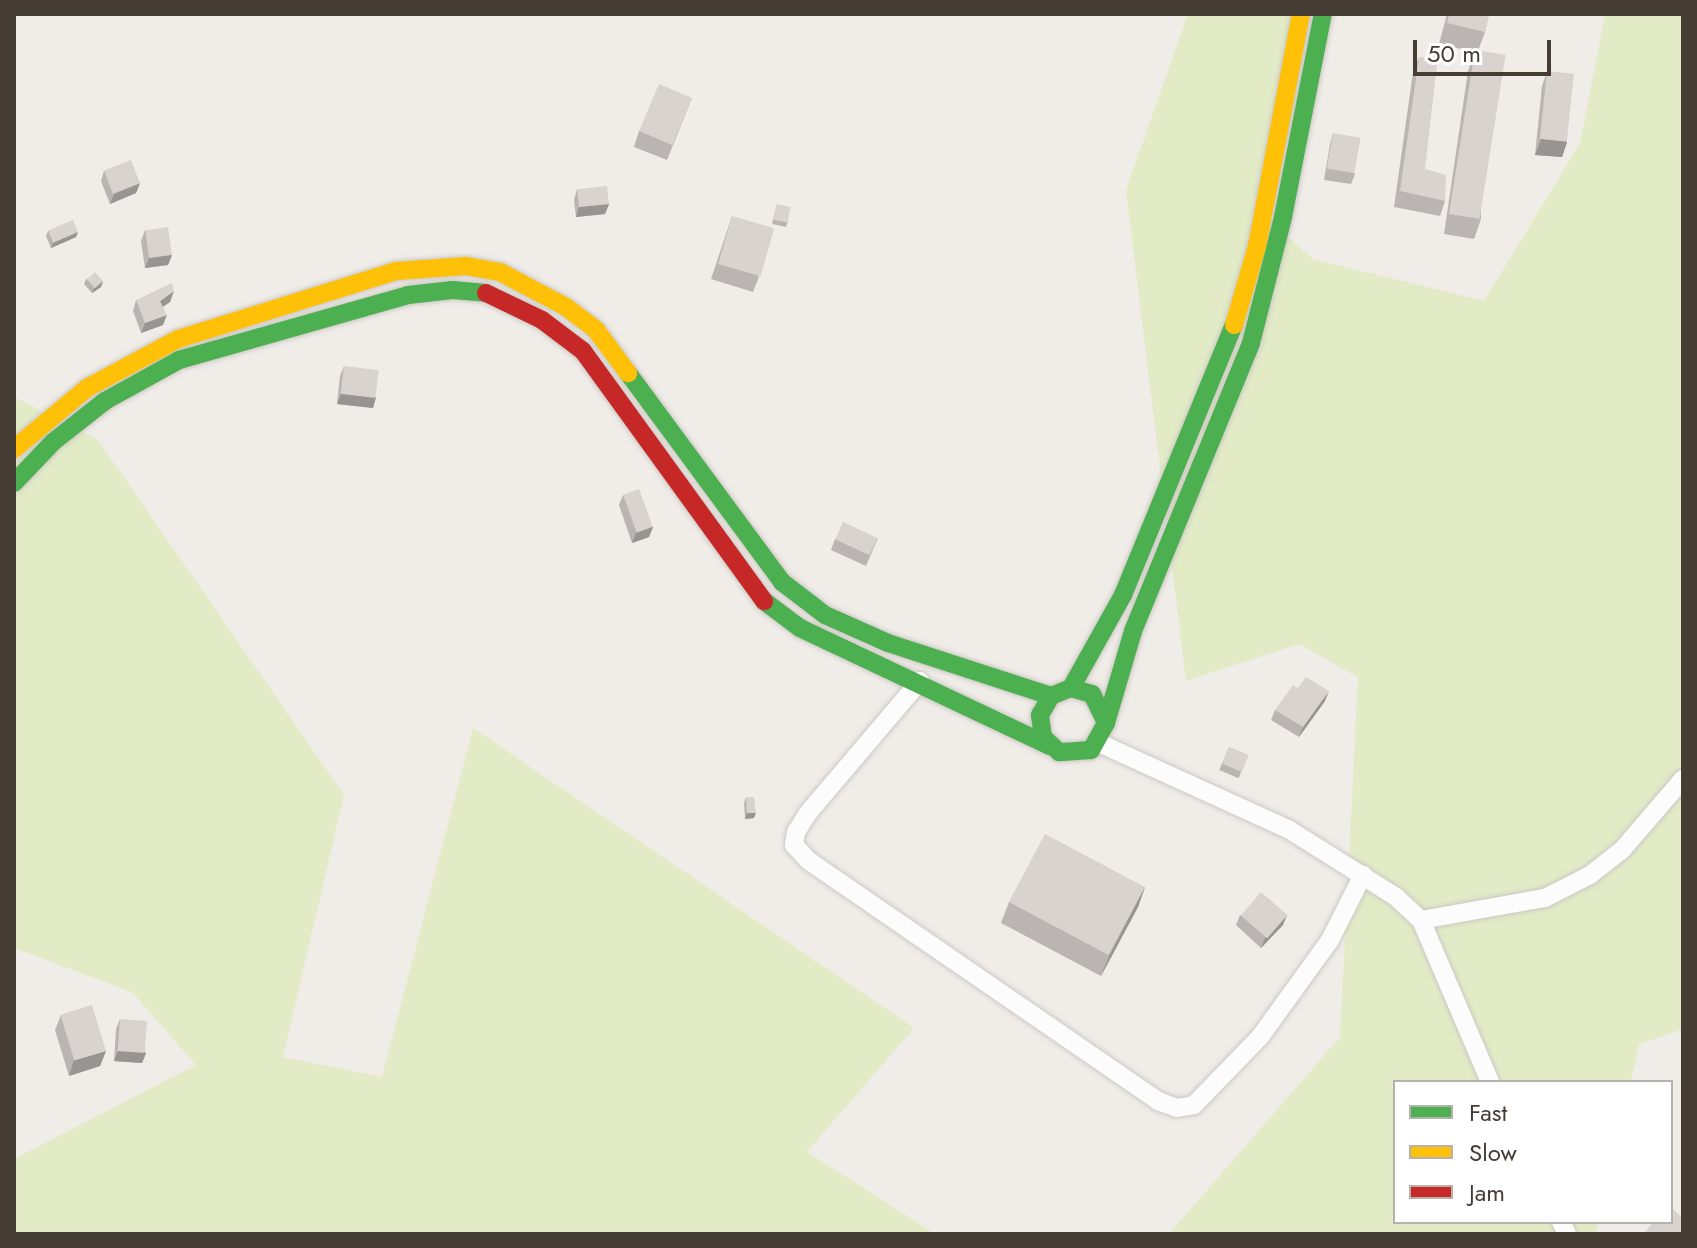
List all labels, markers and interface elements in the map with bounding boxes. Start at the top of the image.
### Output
scale bar [1417,24,1555,74]
text: 50 m [1427,36,1481,71]
legend [1393,1080,1673,1224]
text: Fast [1469,1095,1507,1130]
text: Slow [1469,1135,1517,1170]
text: Jam [1469,1175,1505,1210]

